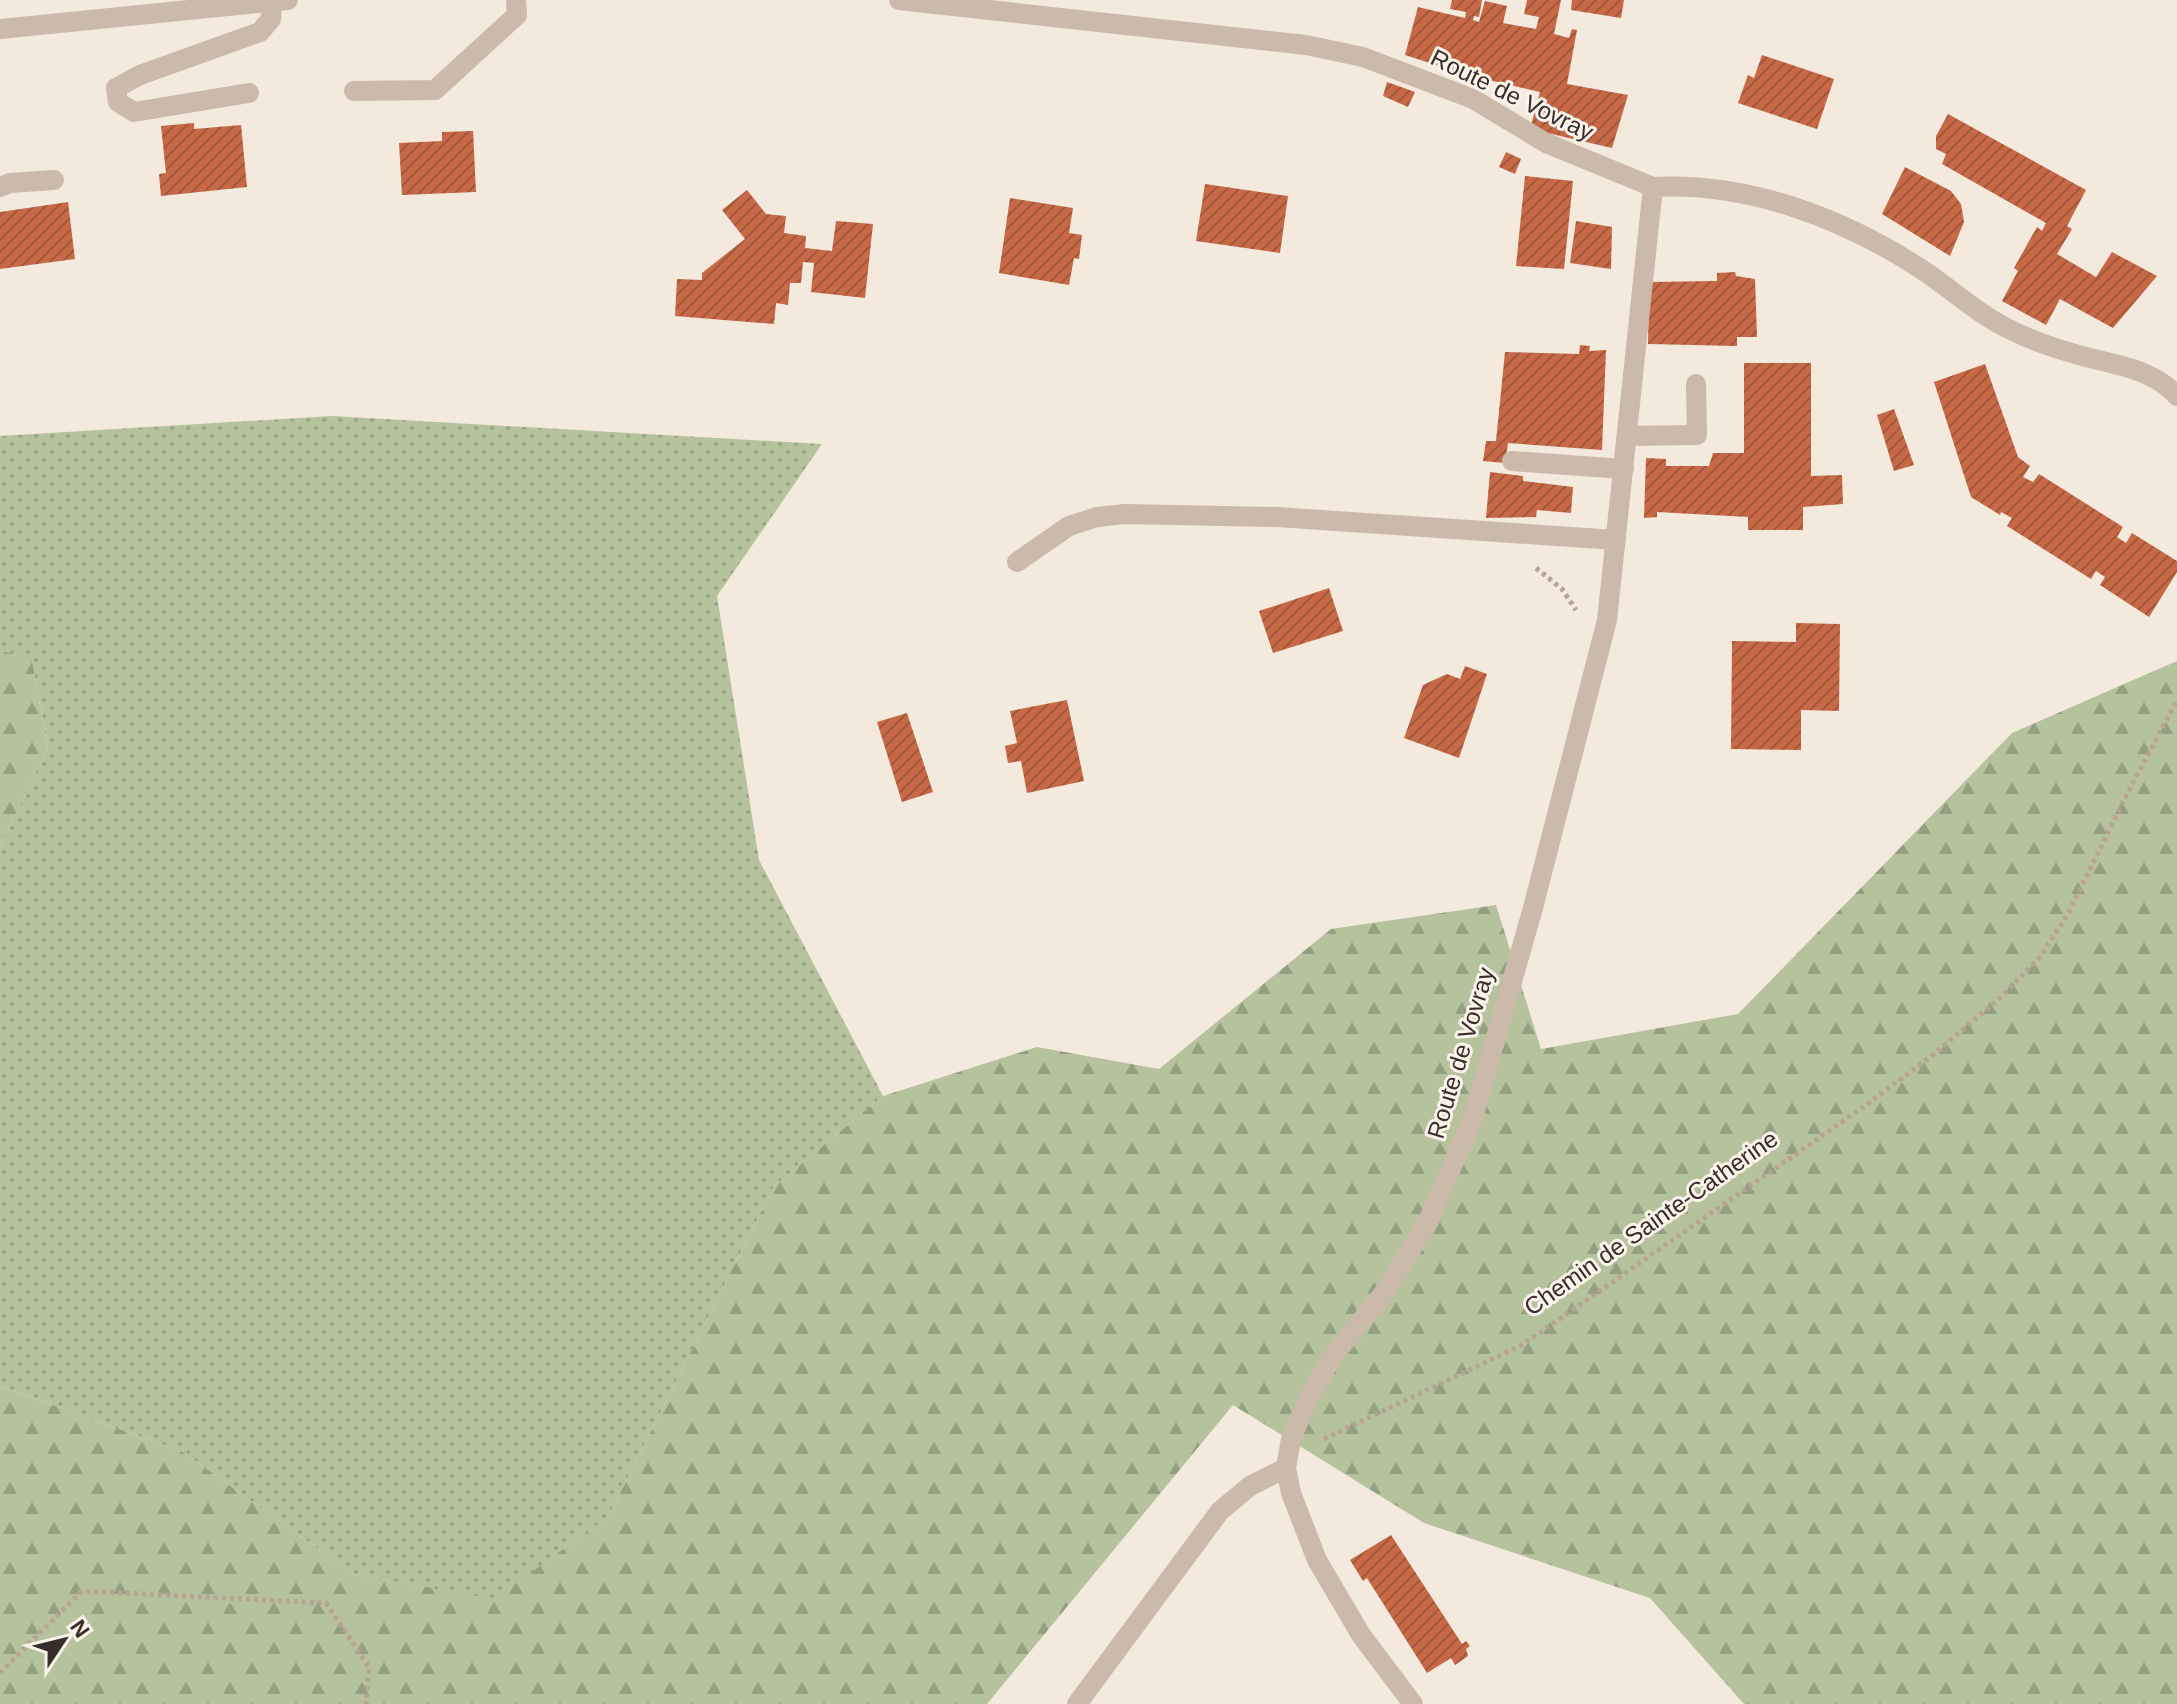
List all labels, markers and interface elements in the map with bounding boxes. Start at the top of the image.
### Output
street label: Route de Vovray [1427,44,1598,146]
street label: Route de Vovray [1422,964,1499,1142]
street label: Chemin de Sainte-Catherine [1519,1125,1782,1321]
north arrow [24,1600,104,1680]
text: N [65,1615,95,1642]

